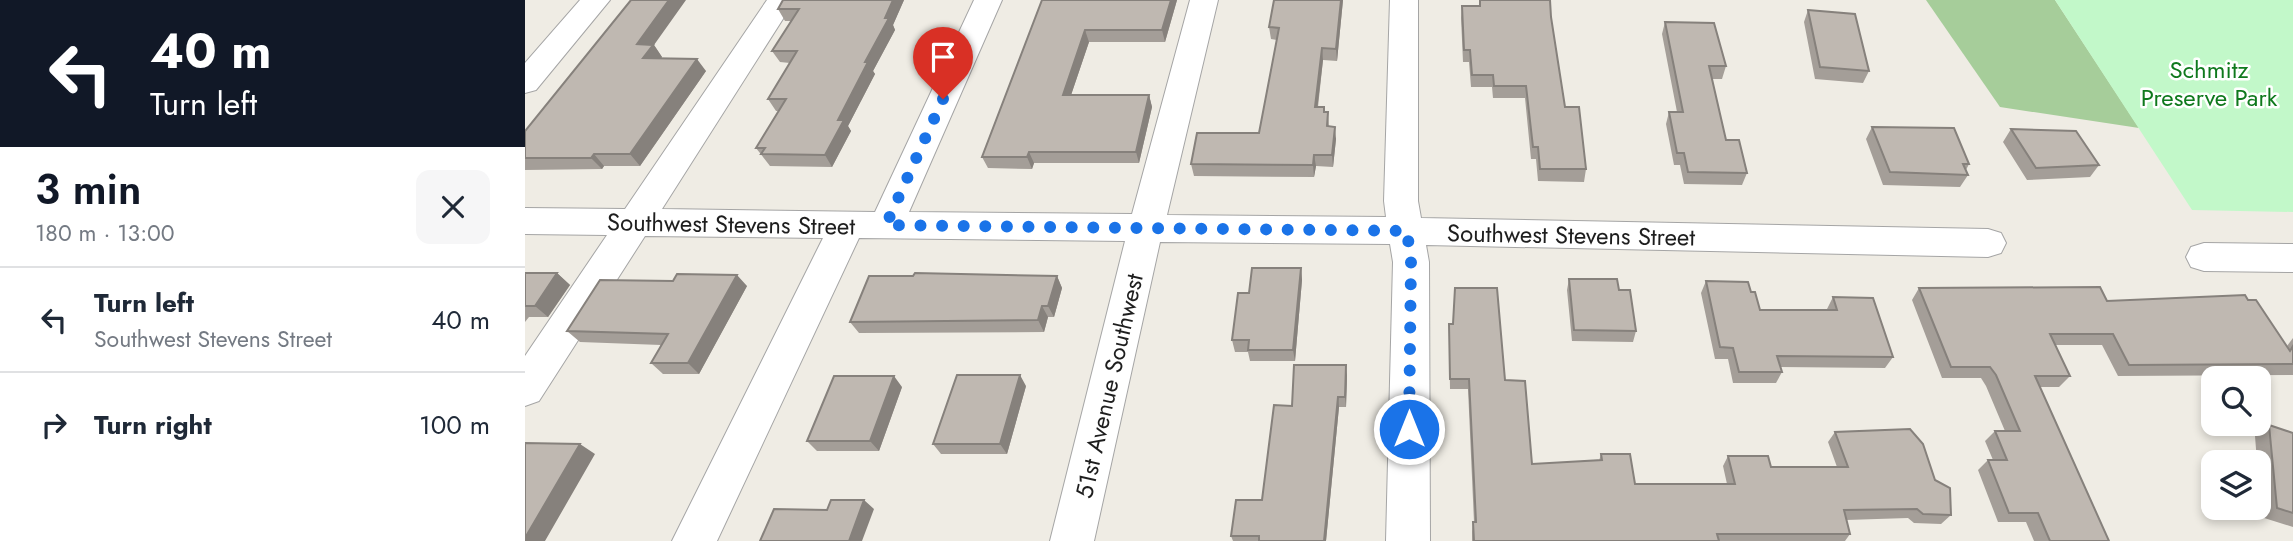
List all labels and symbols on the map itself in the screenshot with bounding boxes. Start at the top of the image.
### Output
pin [913,27,973,99]
park label: Schmitz Preserve Park [2141,52,2278,115]
street label: Southwest Stevens Street [607,204,856,244]
street label: Southwest Stevens Street [1447,215,1696,255]
street label: 51st Avenue Southwest [1066,270,1152,502]
position arrow [1372,392,1446,466]

